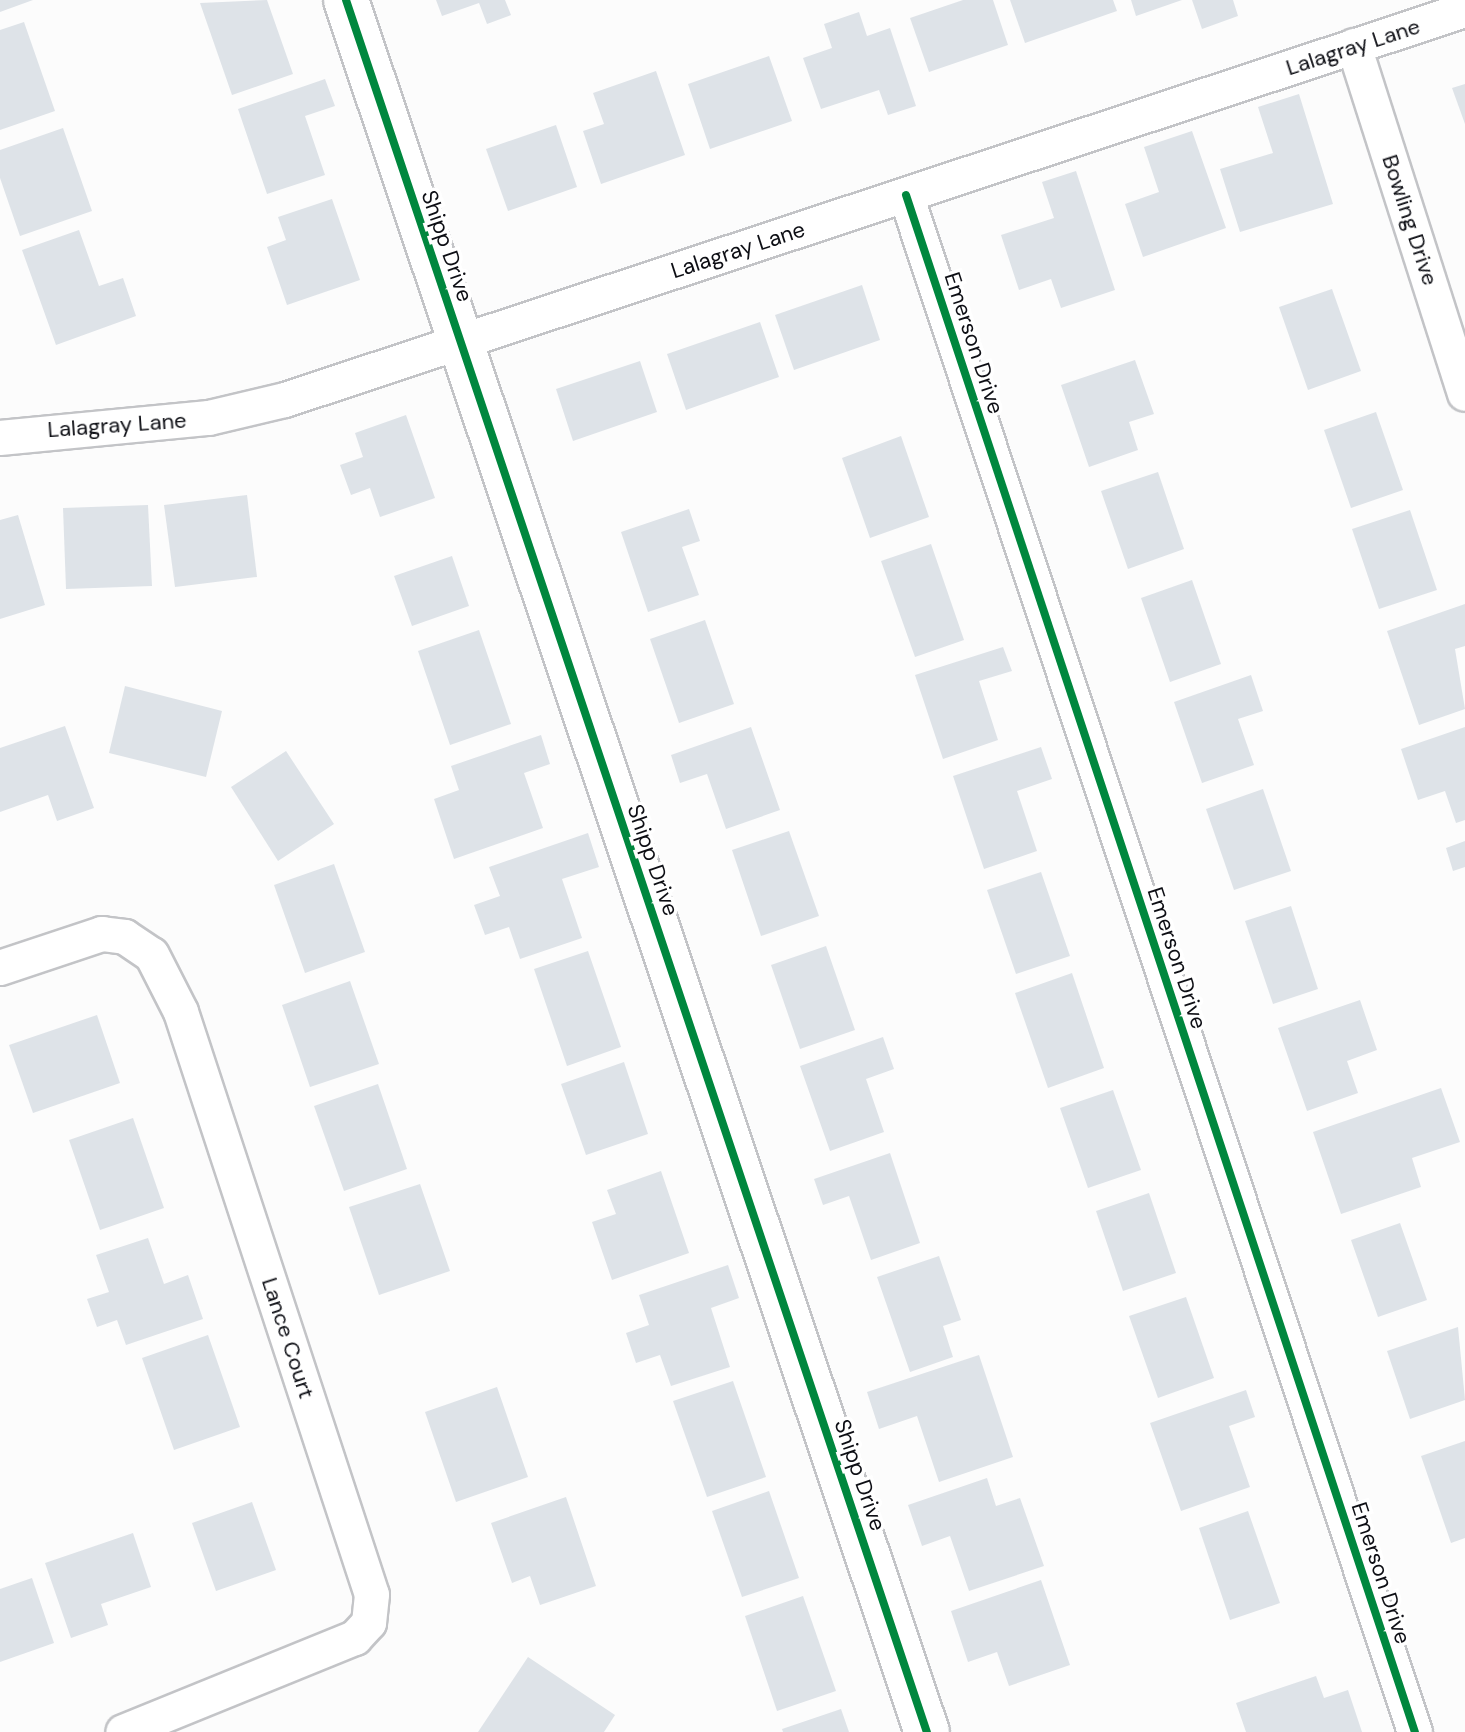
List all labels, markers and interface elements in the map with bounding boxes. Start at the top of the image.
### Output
street label: Lalagray Lane [1283,13,1423,81]
street label: Bowling Drive [1376,151,1444,289]
street label: Shipp Drive [416,187,478,305]
street label: Lalagray Lane [668,216,808,284]
street label: Emerson Drive [939,269,1009,417]
street label: Lalagray Lane [47,407,187,443]
street label: Shipp Drive [622,801,684,919]
street label: Emerson Drive [1142,884,1212,1032]
street label: Lance Court [256,1274,320,1402]
street label: Shipp Drive [829,1416,891,1534]
street label: Emerson Drive [1346,1499,1416,1647]

